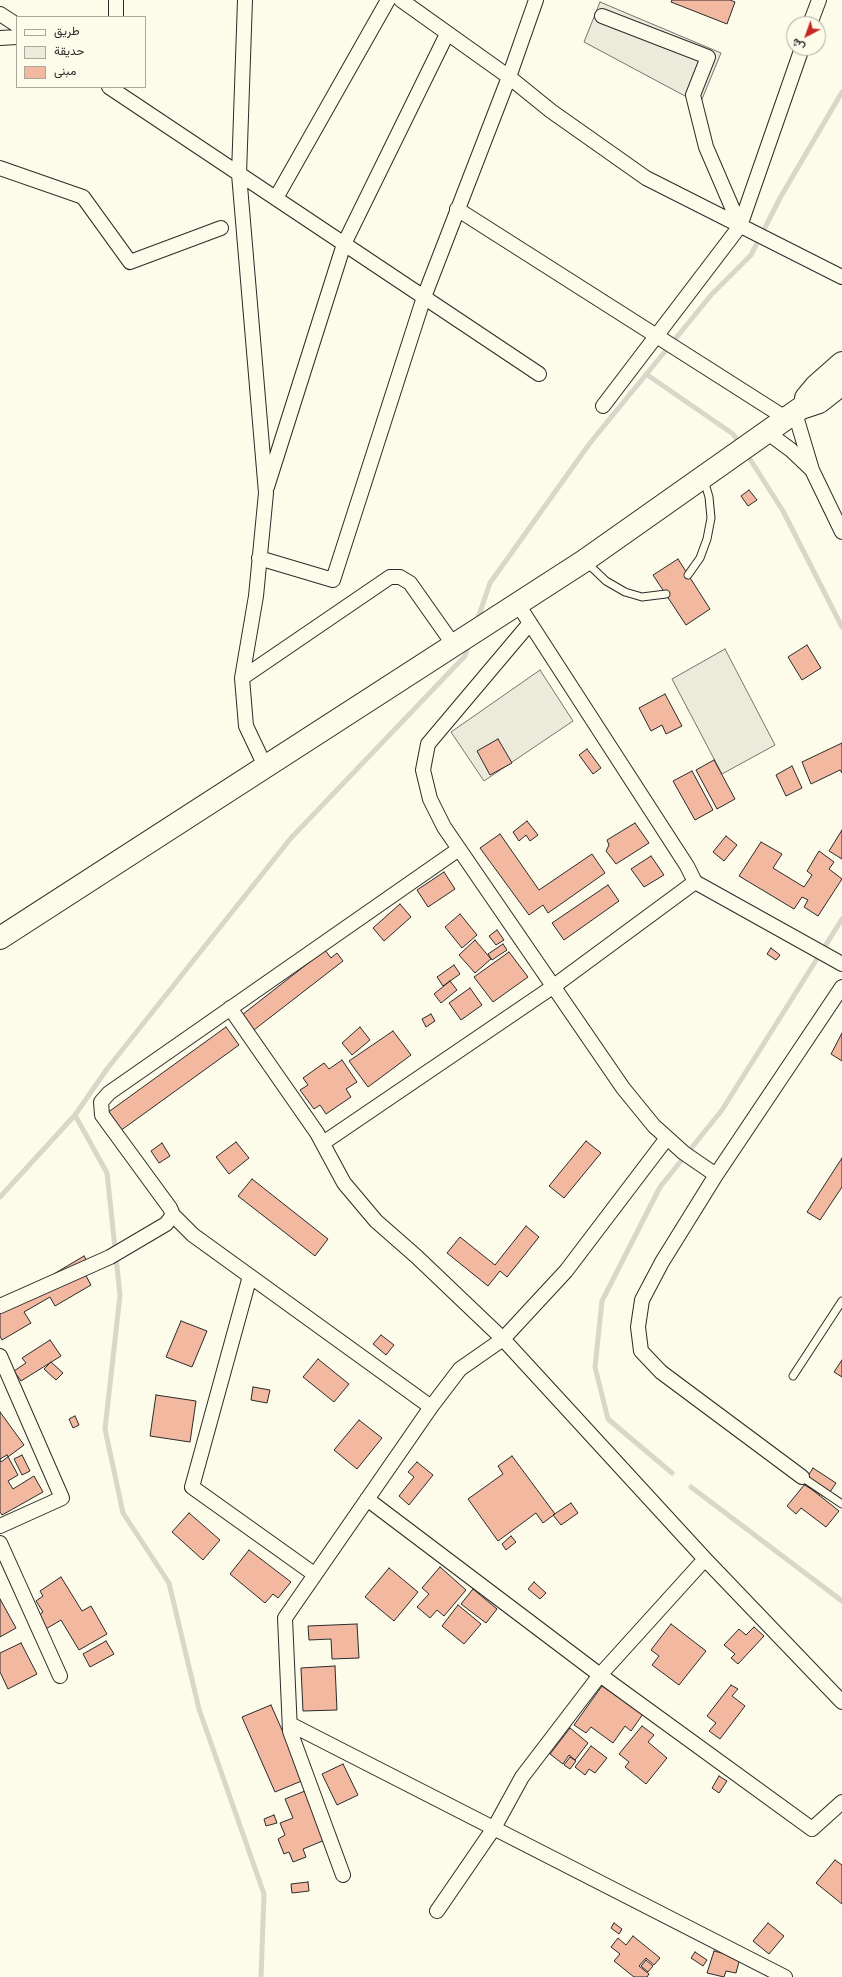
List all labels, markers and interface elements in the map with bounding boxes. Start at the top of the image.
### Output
legend [16,16,146,88]
north arrow [786,16,826,56]
text: طريق [54,24,79,38]
text: ش [789,35,808,54]
text: حديقة [54,44,84,58]
text: مبنى [54,64,76,78]

